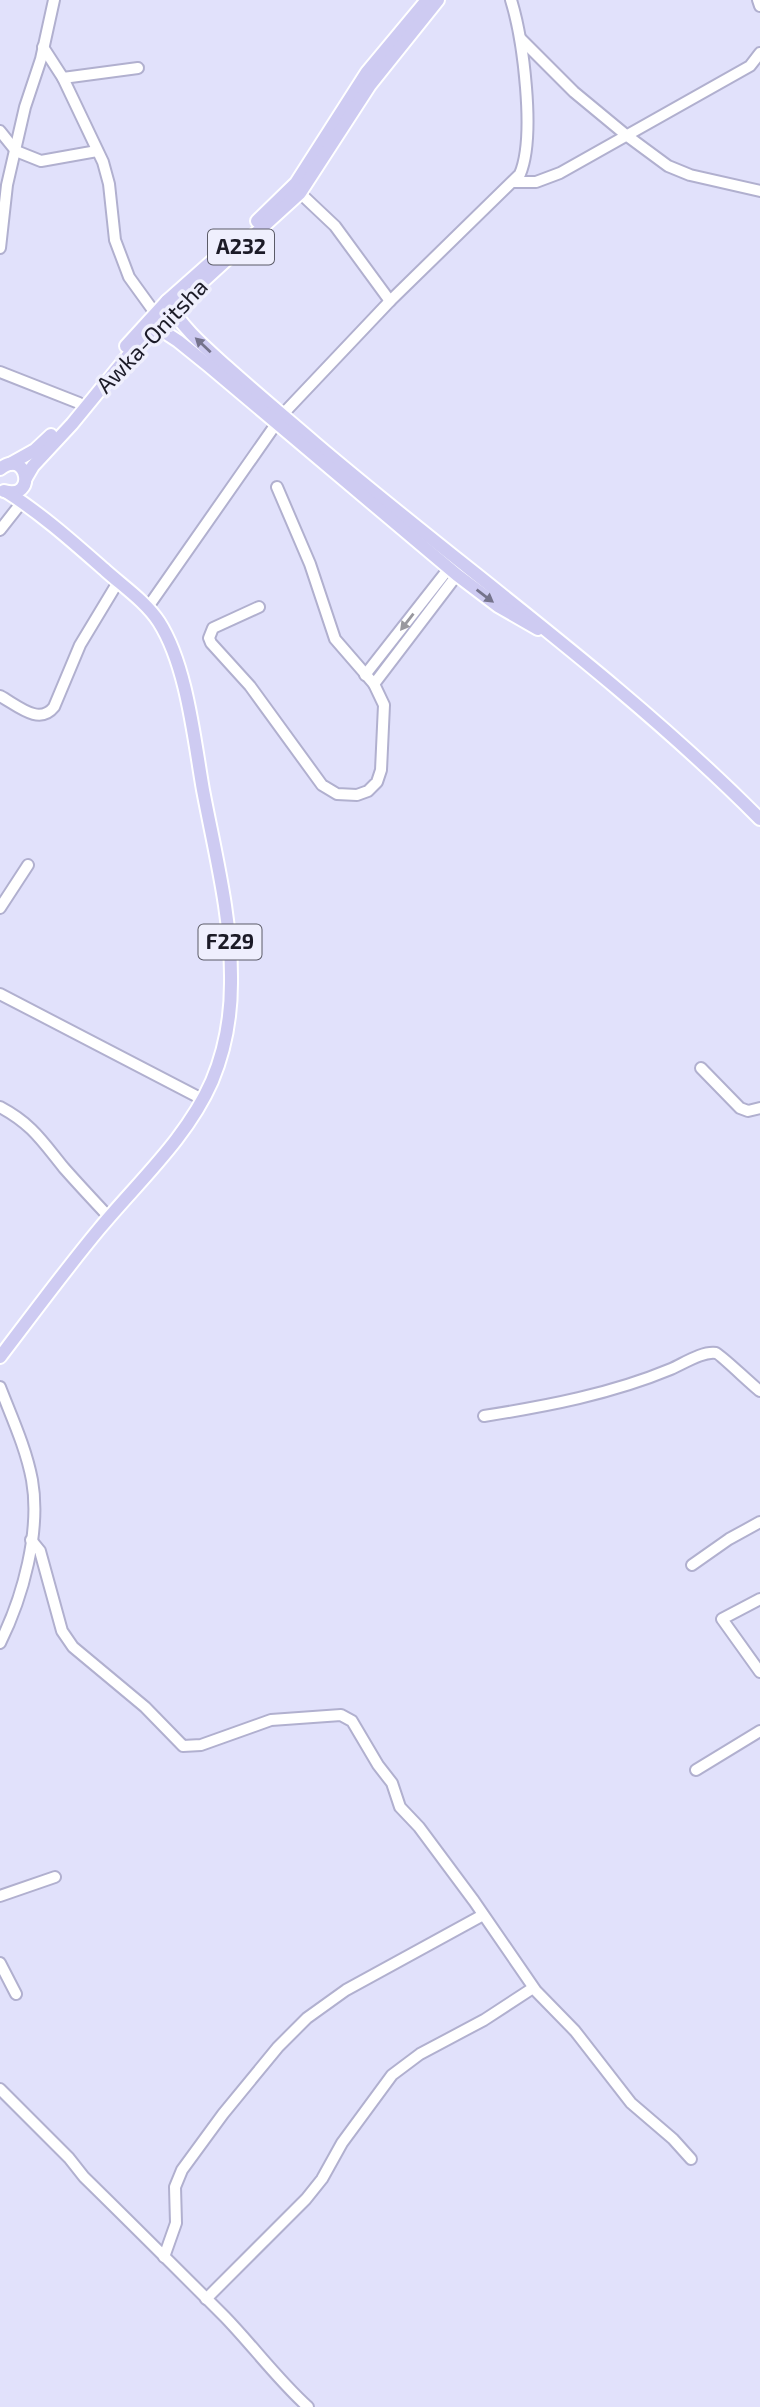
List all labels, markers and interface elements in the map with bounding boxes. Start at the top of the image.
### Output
road number: A232 [208,230,274,264]
street label: Awka-Onitsha [90,272,213,398]
one-way arrow [194,337,212,353]
one-way arrow [475,589,493,604]
one-way arrow [400,613,415,630]
road number: F229 [198,925,262,960]

